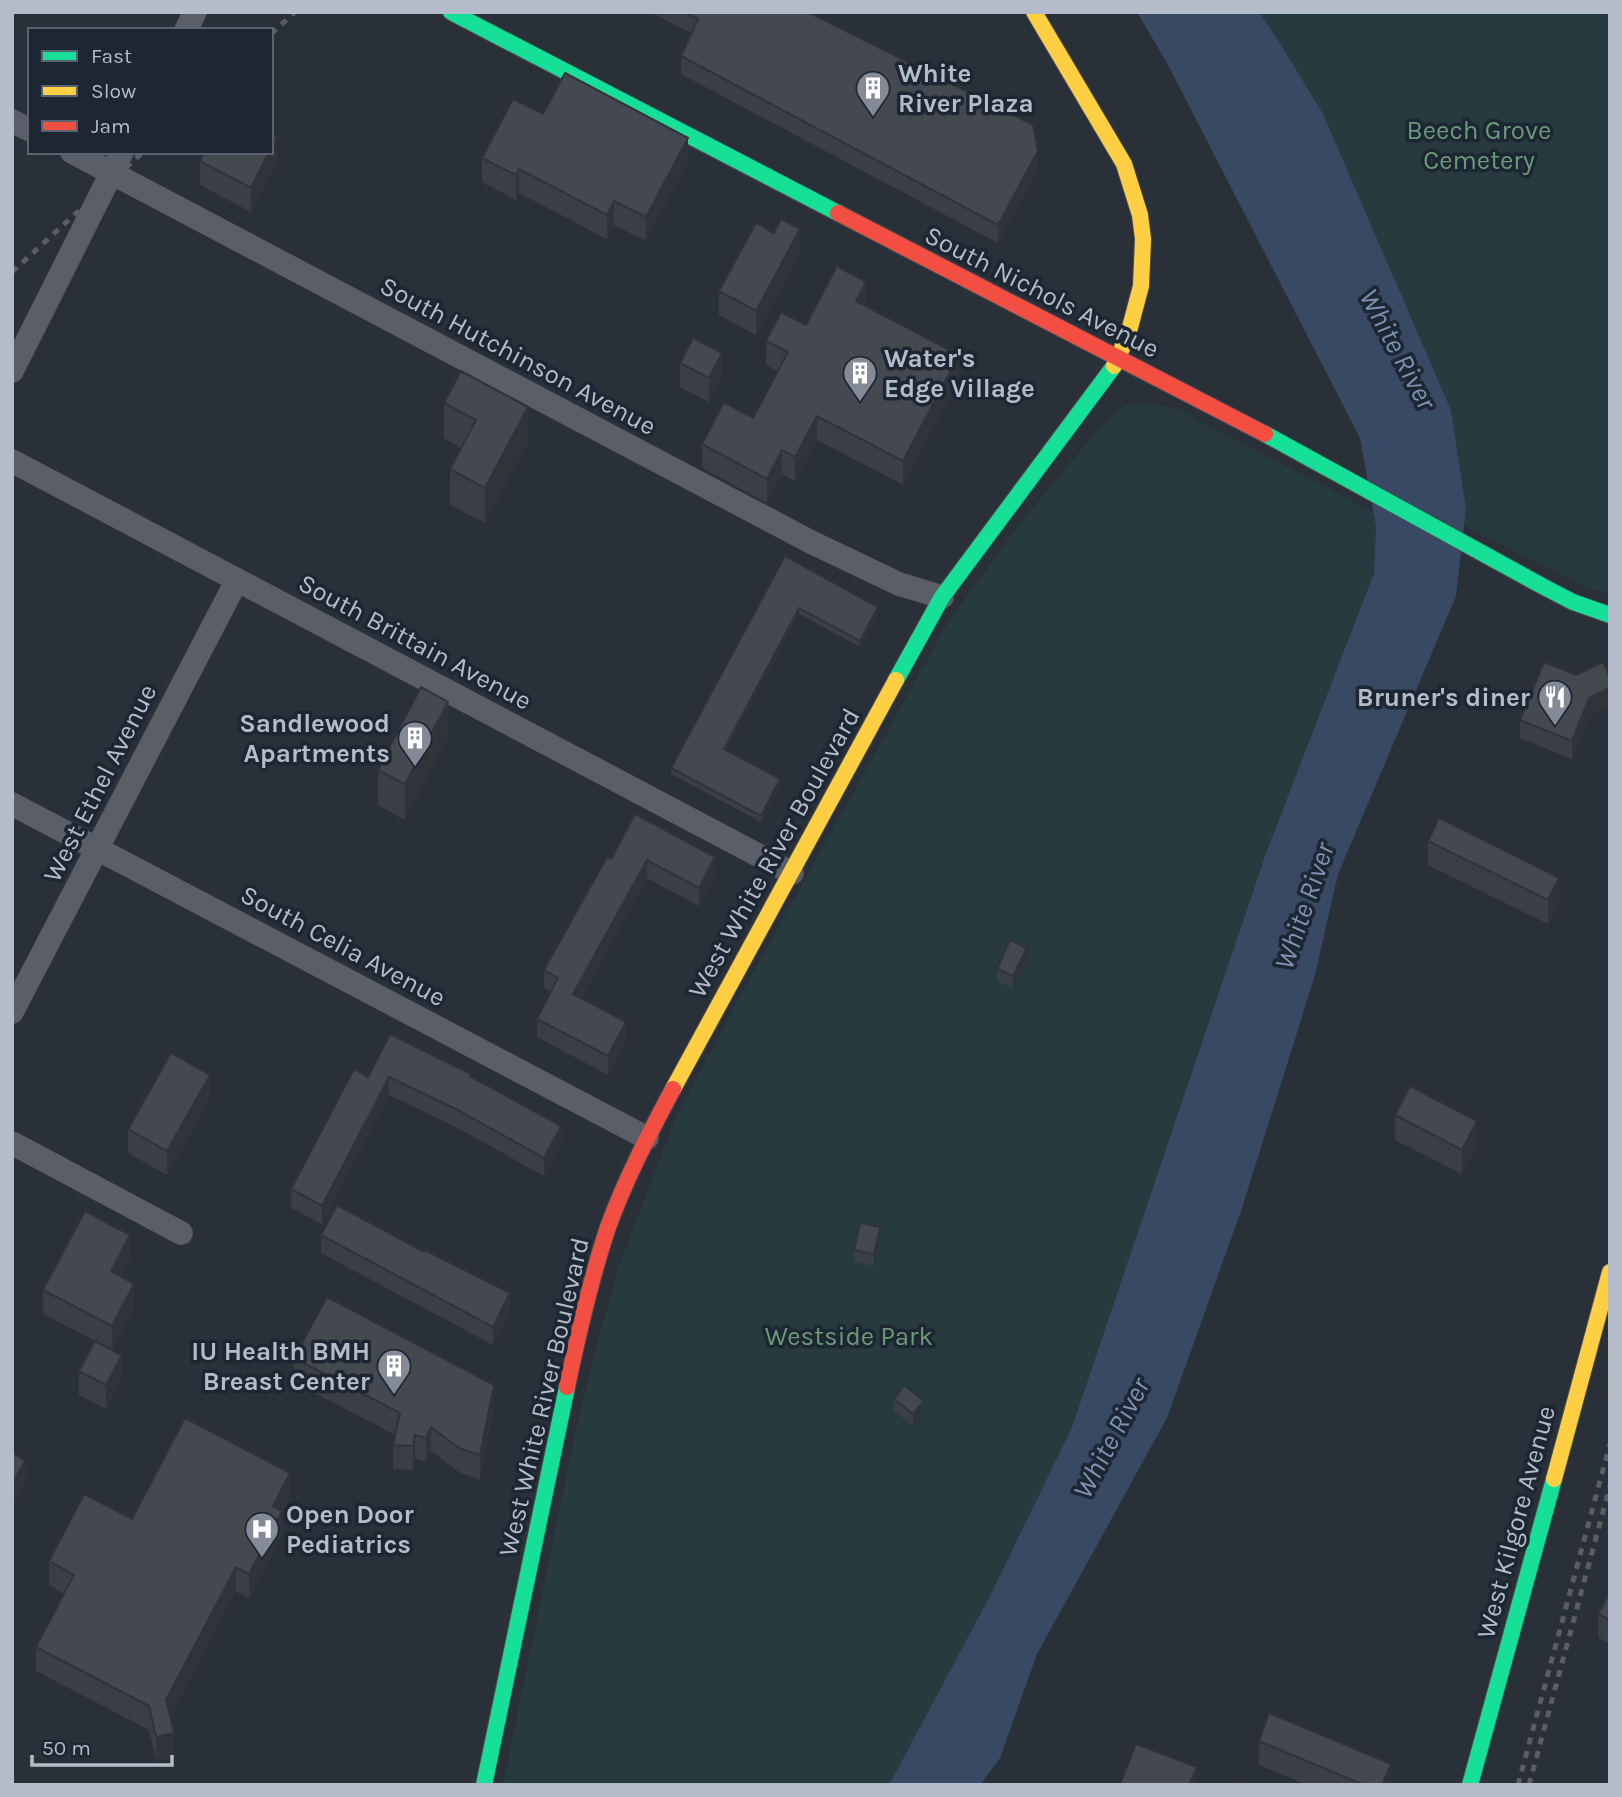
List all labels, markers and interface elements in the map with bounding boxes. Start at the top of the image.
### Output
legend [28,28,273,154]
text: Fast [91,44,132,68]
place label: White River Plaza [898,58,1034,119]
building icon: White River Plaza [854,69,892,118]
text: Slow [91,79,136,103]
text: Jam [91,114,131,138]
park label: Beech Grove Cemetery [1407,115,1551,176]
street label: South Nichols Avenue [920,219,1164,365]
street label: South Hutchinson Avenue [375,270,661,442]
water label: White River [1352,283,1444,416]
place label: Water's Edge Village [884,343,1035,404]
building icon: Water's Edge Village [841,354,879,403]
street label: South Brittain Avenue [293,567,537,717]
restaurant icon: Bruner's diner [1536,678,1574,727]
street label: West Ethel Avenue [37,679,163,887]
place label: Bruner's diner [1357,682,1531,713]
street label: West White River Boulevard [681,703,867,1003]
place label: Sandlewood Apartments [239,708,390,769]
building icon: Sandlewood Apartments [396,719,434,768]
water label: White River [1267,837,1342,974]
street label: South Celia Avenue [235,879,451,1013]
street label: West White River Boulevard [492,1235,596,1559]
park label: Westside Park [765,1321,933,1352]
place label: IU Health BMH Breast Center [191,1336,371,1397]
building icon: IU Health BMH Breast Center [375,1347,413,1396]
water label: White River [1065,1371,1157,1504]
street label: West Kilgore Avenue [1470,1402,1562,1642]
place label: Open Door Pediatrics [286,1499,414,1560]
hospital icon: Open Door Pediatrics [243,1510,281,1559]
scale bar [32,1724,172,1768]
text: 50 m [42,1736,91,1760]

